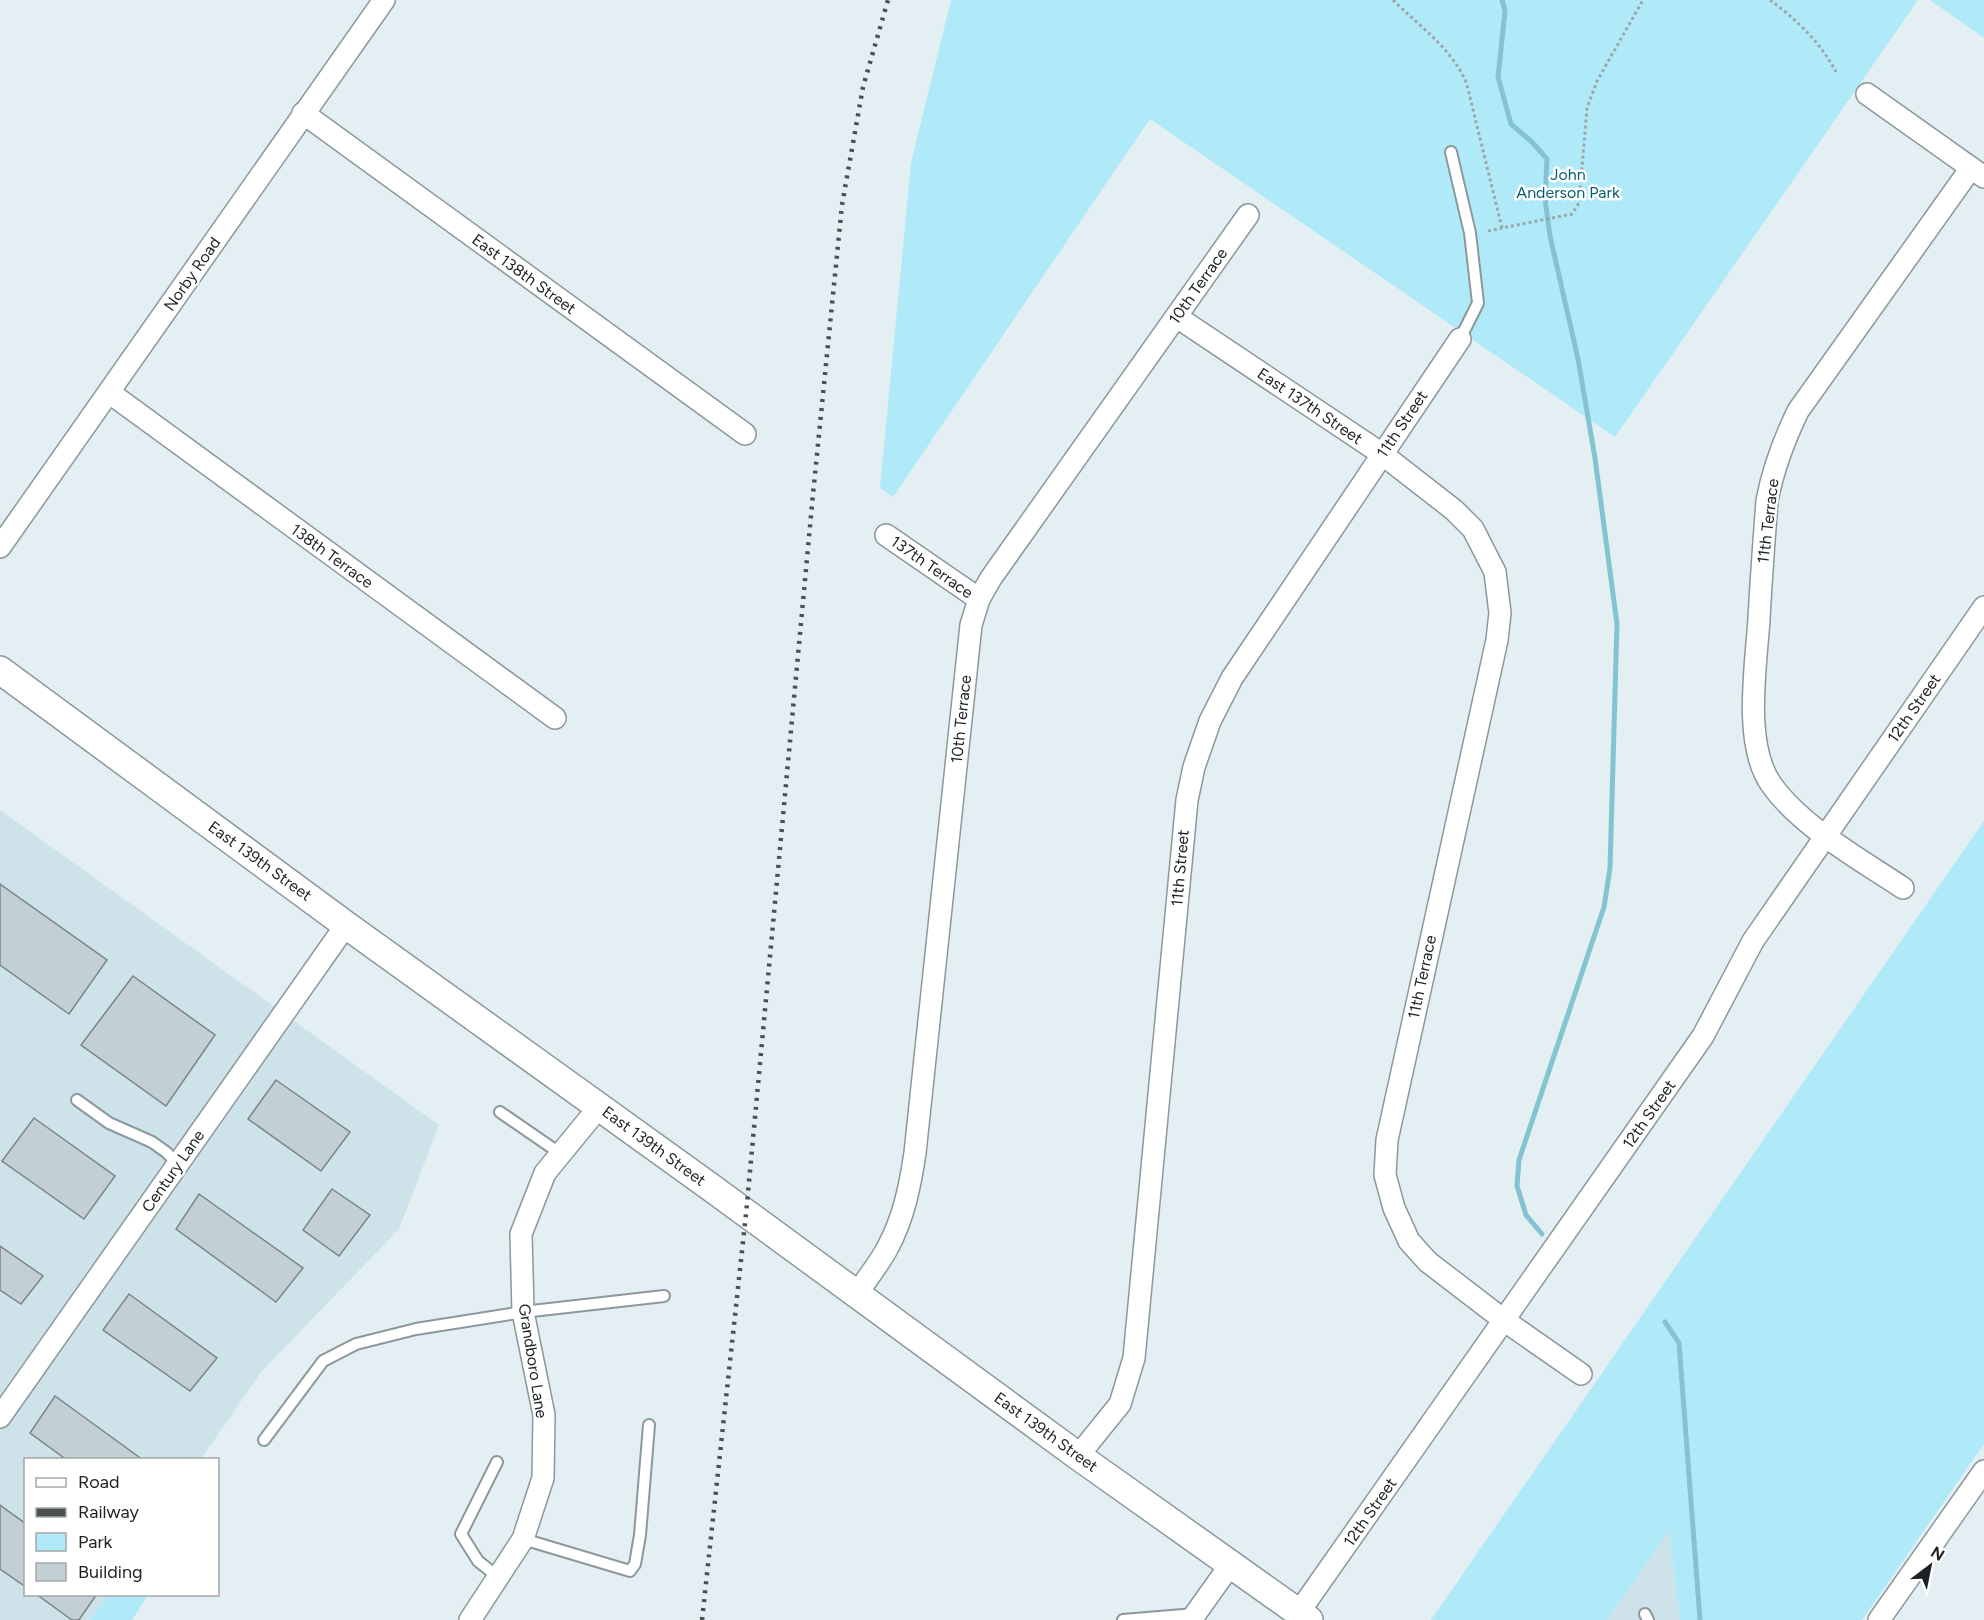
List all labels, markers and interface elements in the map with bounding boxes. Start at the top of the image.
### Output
park label: John Anderson Park [1516,165,1620,202]
street label: East 138th Street [468,230,580,318]
street label: Norby Road [160,234,224,314]
street label: 10th Terrace [1165,244,1231,328]
street label: East 137th Street [1254,364,1366,448]
street label: 11th Street [1373,387,1431,461]
street label: 11th Terrace [1753,477,1783,564]
street label: 138th Terrace [287,520,377,592]
street label: 137th Terrace [887,532,977,602]
street label: 12th Street [1883,670,1945,746]
street label: 10th Terrace [947,674,975,764]
street label: East 139th Street [205,817,315,905]
street label: 11th Street [1167,829,1193,907]
street label: 11th Terrace [1404,933,1440,1021]
street label: 12th Street [1618,1076,1680,1152]
street label: East 139th Street [599,1102,709,1190]
street label: Century Lane [138,1126,208,1216]
street label: Grandboro Lane [515,1302,551,1420]
street label: East 139th Street [991,1388,1101,1476]
legend [24,1458,219,1596]
text: Road [78,1471,119,1493]
street label: 12th Street [1339,1474,1401,1550]
text: Railway [78,1501,140,1523]
text: Park [78,1531,113,1553]
north arrow [1900,1536,1960,1596]
text: N [1927,1542,1948,1565]
text: Building [78,1561,143,1583]

